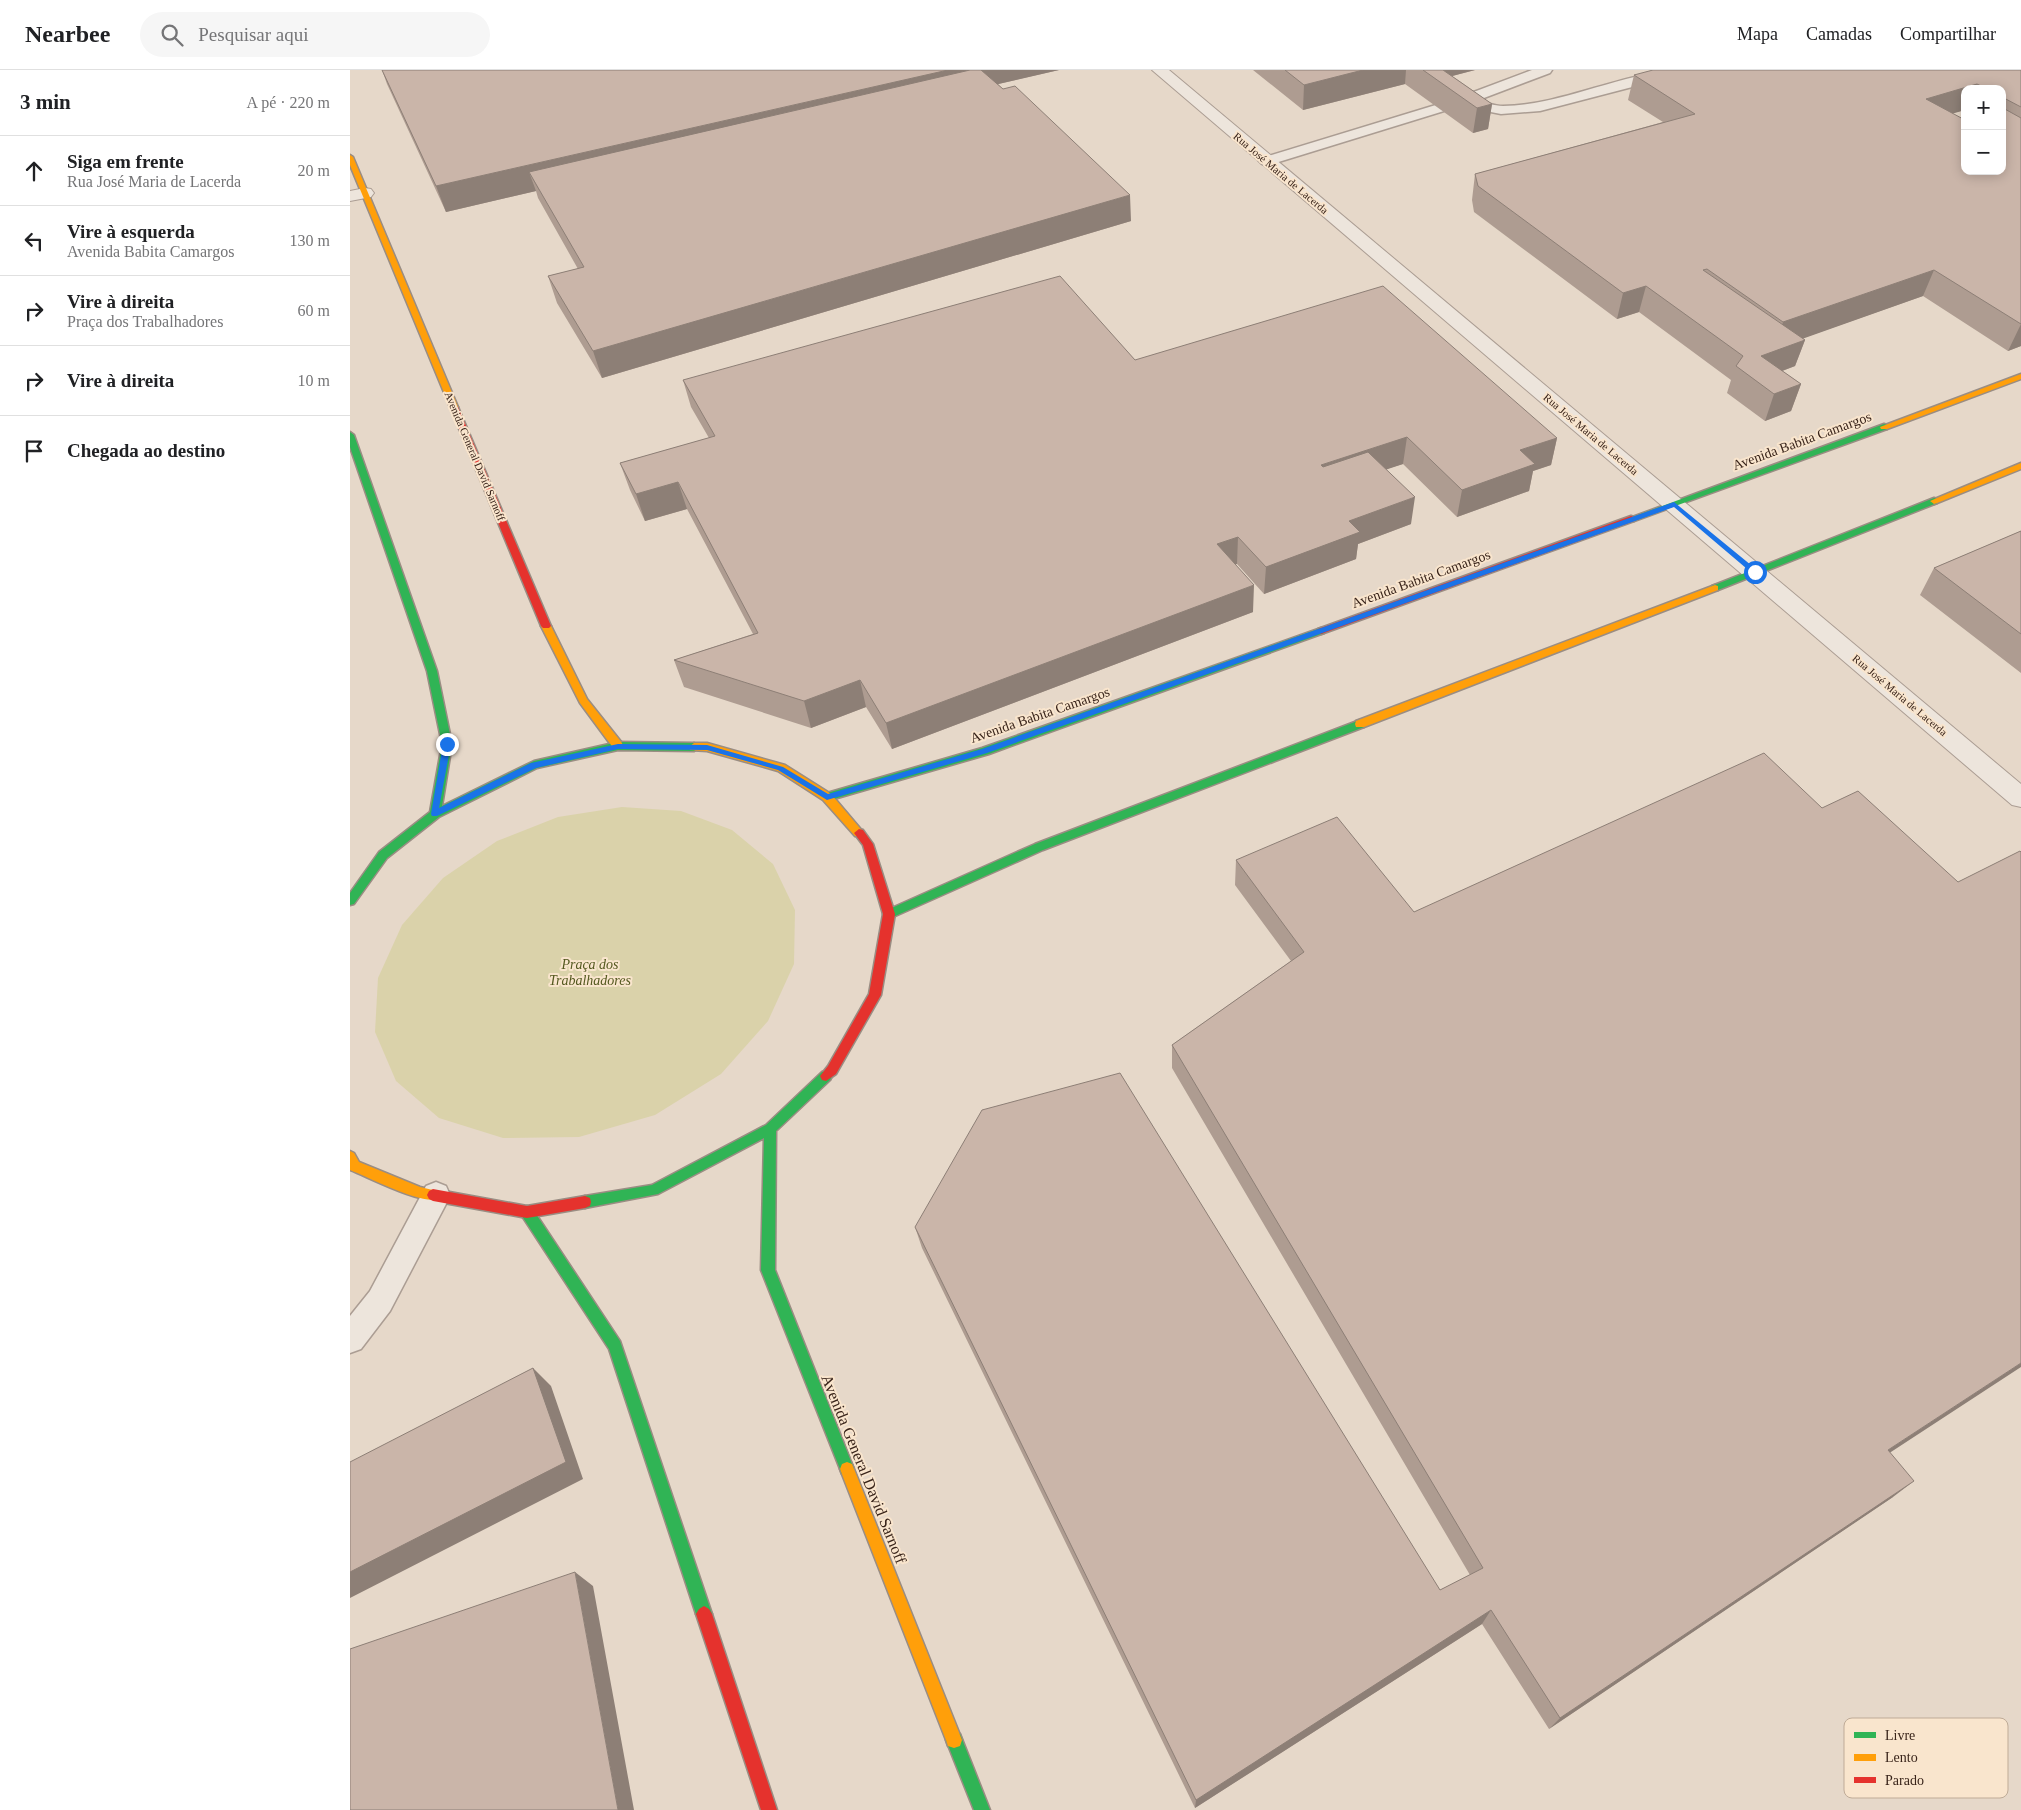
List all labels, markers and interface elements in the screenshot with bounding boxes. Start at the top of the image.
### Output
search box [140,12,490,57]
text: Nearbee [25,21,110,47]
icon: search [158,21,186,49]
text: Pesquisar aqui [198,24,309,45]
text: Mapa [1737,24,1778,44]
text: Camadas [1806,24,1872,44]
text: Compartilhar [1900,24,1996,44]
map controls [1961,85,2006,175]
button: + [1961,85,2006,130]
text: 3 min [20,90,71,114]
text: A pé · 220 m [246,94,330,111]
street label: Rua José Maria de Lacerda [1231,130,1331,216]
button: − [1961,130,2006,175]
text: Siga em frente [67,151,184,172]
icon: ahead [20,157,48,185]
text: 20 m [298,162,330,179]
text: Rua José Maria de Lacerda [67,173,241,190]
text: Vire à esquerda [67,221,195,242]
icon: left [20,227,48,255]
text: 130 m [290,232,330,249]
text: Avenida Babita Camargos [67,243,234,260]
text: Vire à direita [67,291,174,312]
icon: right [20,297,48,325]
text: 60 m [298,302,330,319]
text: Praça dos Trabalhadores [67,313,223,330]
icon: right [20,367,48,395]
text: Vire à direita [67,370,174,391]
text: 10 m [298,372,330,389]
street label: Avenida General David Sarnoff [442,390,508,523]
street label: Rua José Maria de Lacerda [1541,391,1641,477]
street label: Avenida Babita Camargos [1731,409,1873,473]
icon: arrive [20,437,48,465]
text: Chegada ao destino [67,440,225,461]
street label: Avenida Babita Camargos [1350,547,1492,611]
route start [1744,561,1767,584]
street label: Rua José Maria de Lacerda [1850,652,1950,738]
street label: Avenida Babita Camargos [968,684,1112,746]
route end [436,733,459,756]
park label: Praça dos Trabalhadores [549,957,632,988]
street label: Avenida General David Sarnoff [818,1372,910,1567]
legend [1844,1718,2008,1798]
text: Livre [1885,1728,1915,1743]
text: Lento [1885,1750,1918,1765]
text: Parado [1885,1773,1924,1788]

